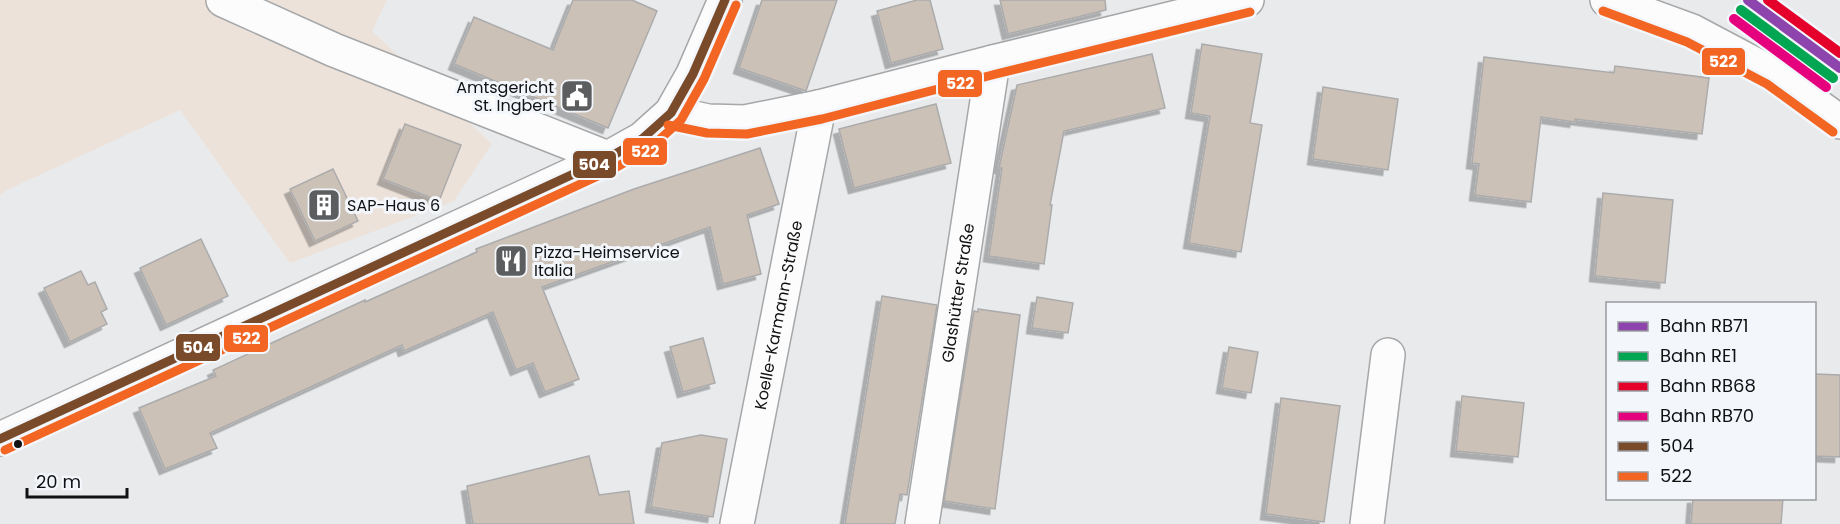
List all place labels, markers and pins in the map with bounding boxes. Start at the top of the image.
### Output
place label: Amtsgericht St. Ingbert [456,76,554,117]
public building icon: Amtsgericht St. Ingbert [559,78,595,114]
building icon: SAP-Haus 6 [306,187,342,223]
place label: SAP-Haus 6 [347,194,440,217]
place label: Pizza-Heimservice Italia [534,241,680,282]
restaurant icon: Pizza-Heimservice Italia [493,243,529,279]
unlabelled marker [12,438,24,450]

